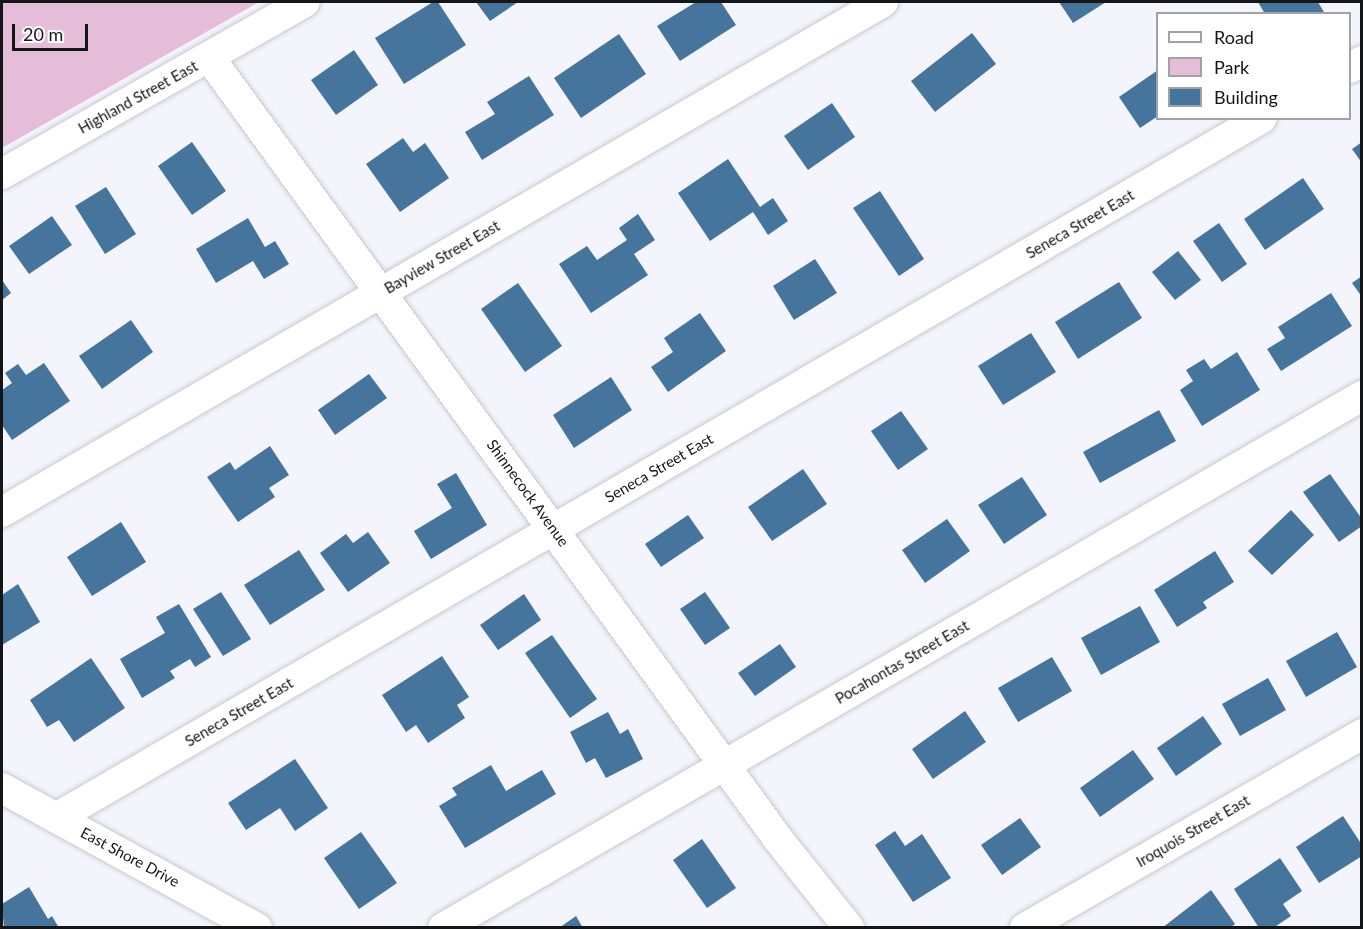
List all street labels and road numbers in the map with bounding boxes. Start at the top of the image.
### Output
street label: Highland Street East [75,57,201,137]
street label: Seneca Street East [1023,186,1137,262]
street label: Bayview Street East [381,217,503,297]
street label: Seneca Street East [602,430,716,506]
street label: Shinnecock Avenue [483,436,573,550]
street label: Pocahontas Street East [832,616,972,708]
street label: Seneca Street East [182,674,296,750]
street label: Iroquois Street East [1133,791,1253,871]
street label: East Shore Drive [78,823,182,891]

